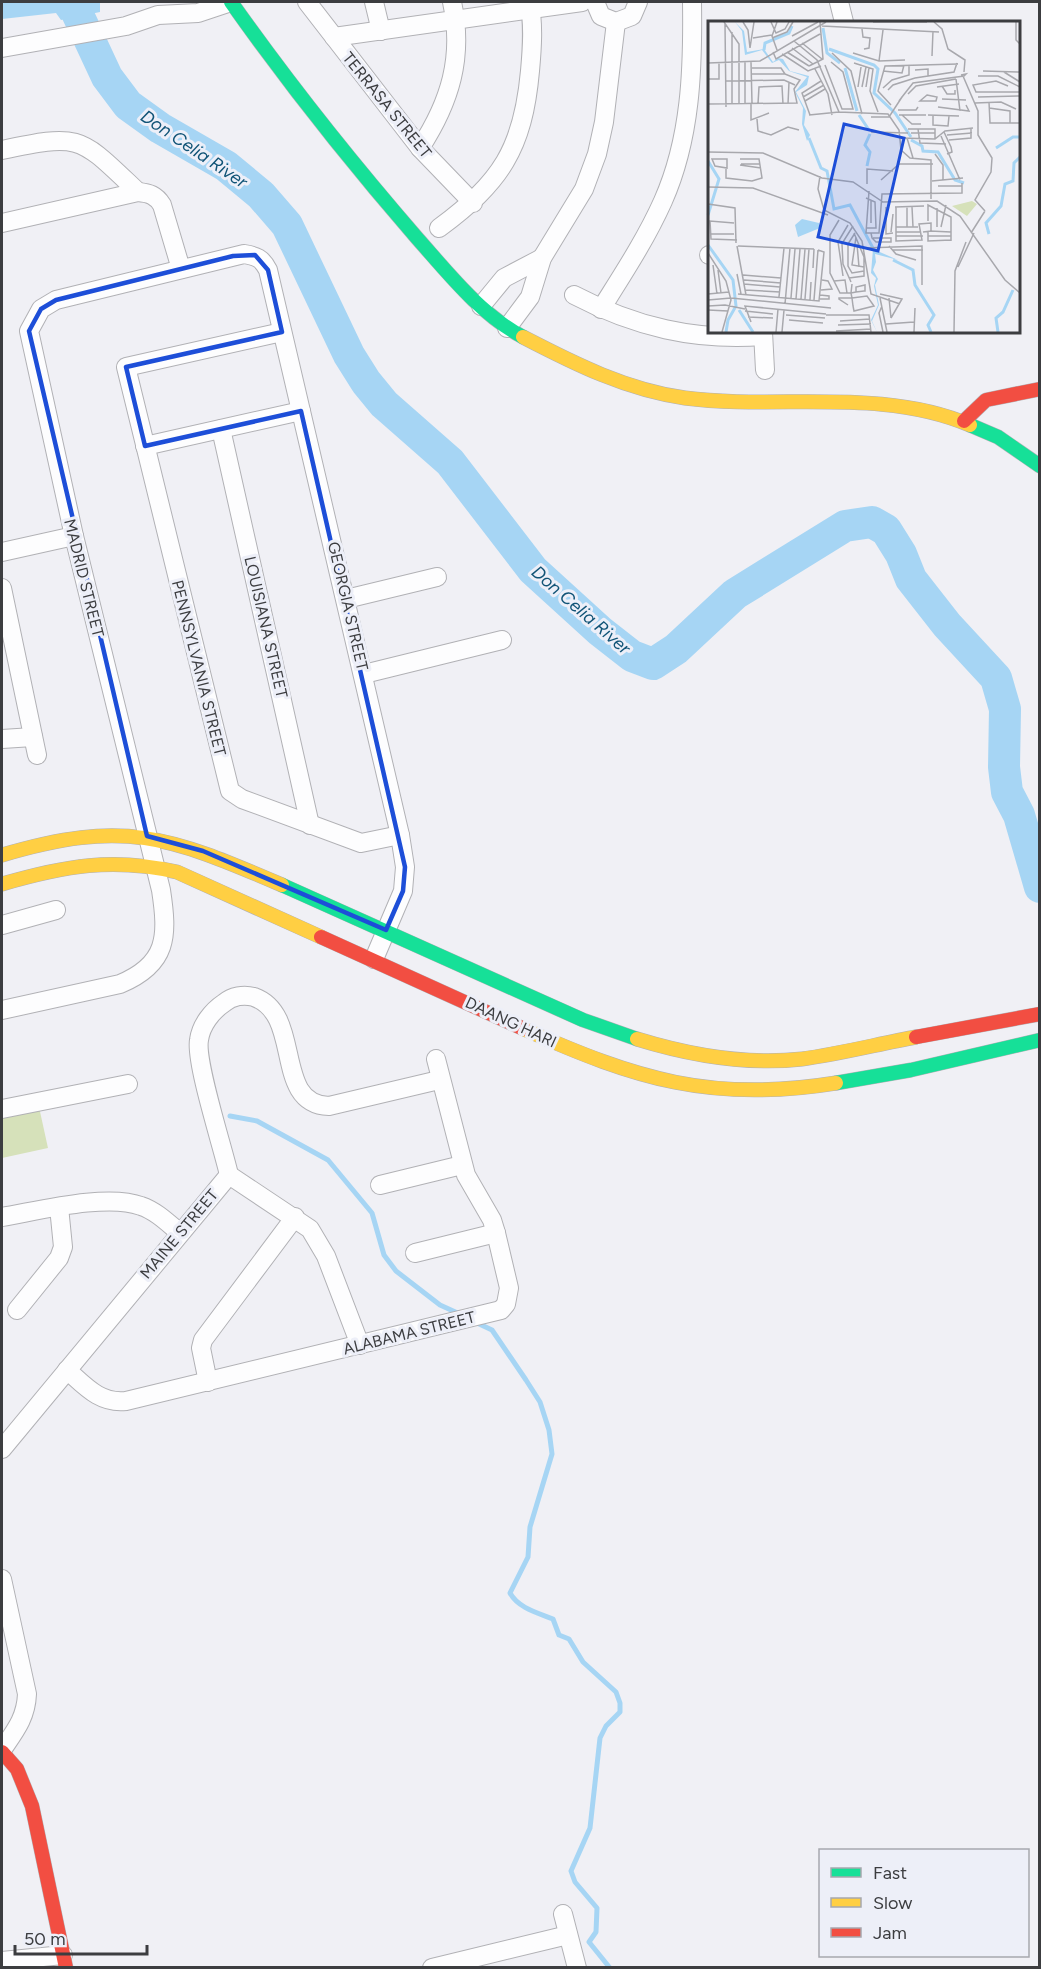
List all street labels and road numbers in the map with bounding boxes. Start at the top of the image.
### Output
street label: TERRASA STREET [339,48,435,162]
street label: MADRID STREET [60,517,108,639]
street label: GEORGIA STREET [324,540,372,672]
street label: LOUISIANA STREET [240,554,292,700]
street label: PENNSYLVANIA STREET [168,578,230,758]
street label: DAANG HARI [462,993,560,1051]
street label: MAINE STREET [136,1185,222,1283]
street label: ALABAMA STREET [341,1307,477,1359]

